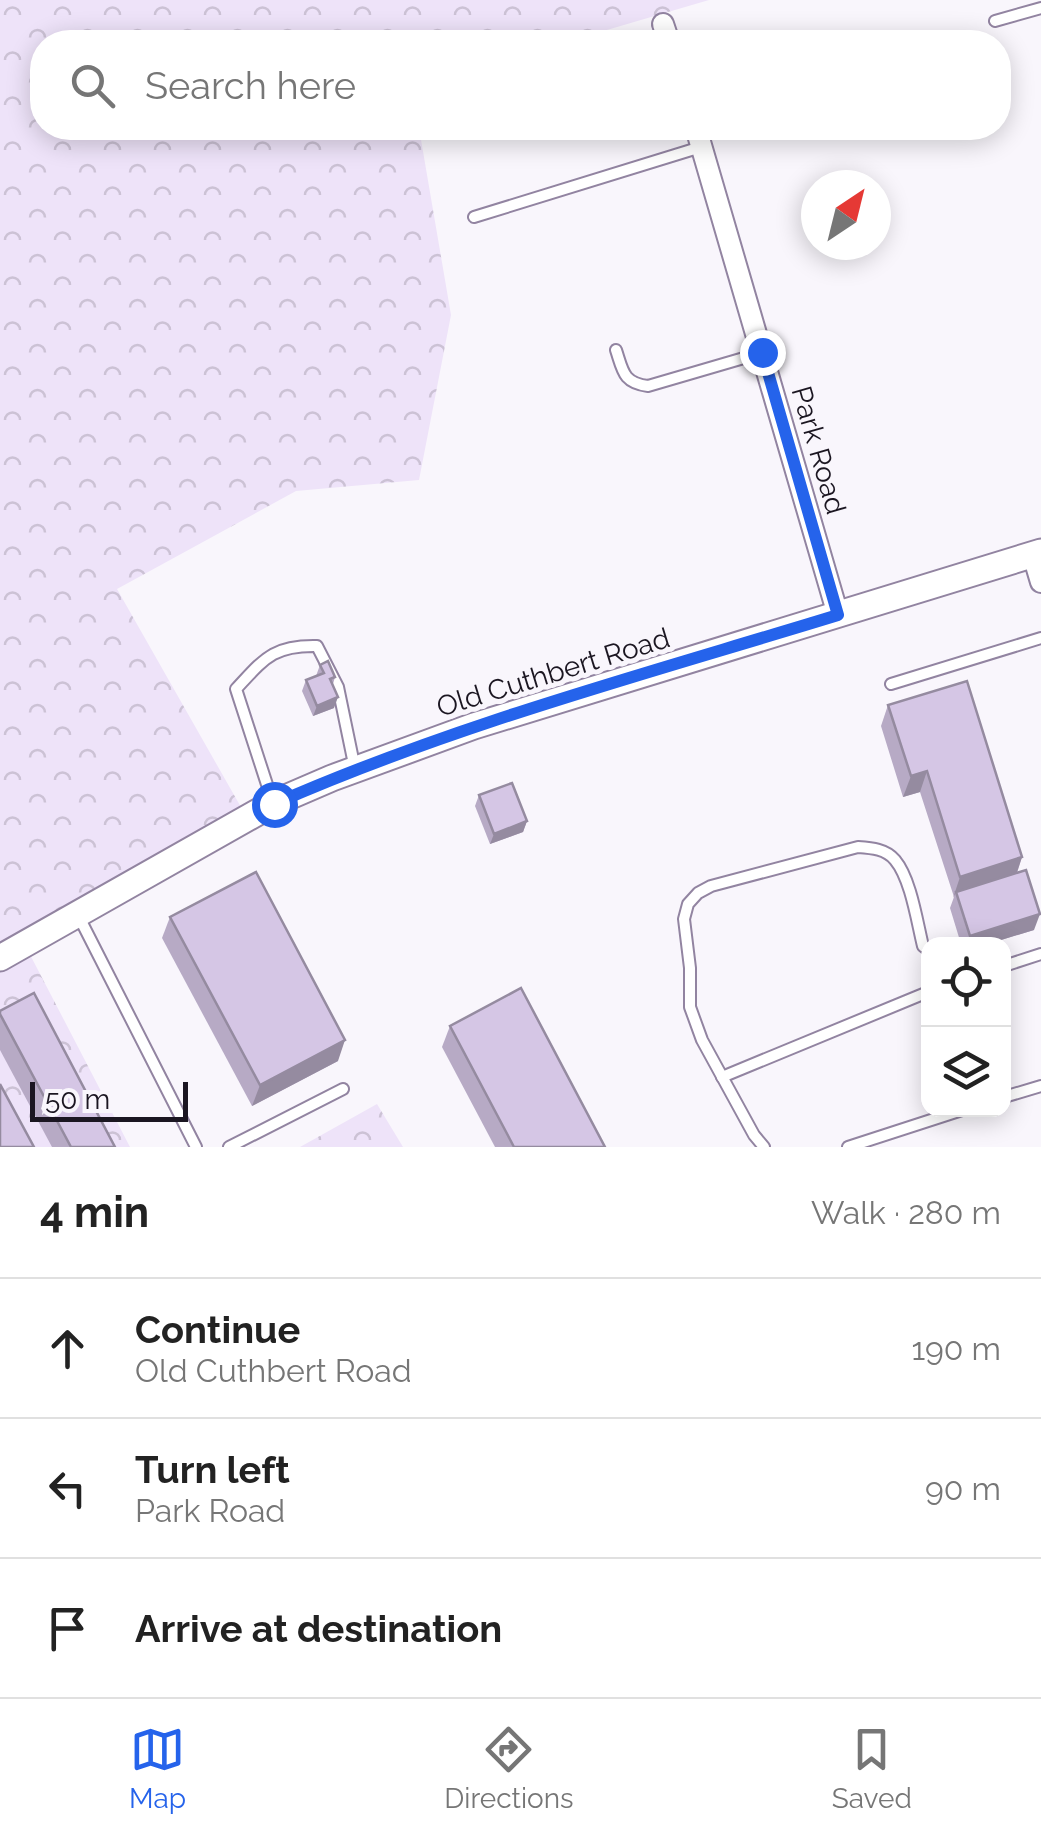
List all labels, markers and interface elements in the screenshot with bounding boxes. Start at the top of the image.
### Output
search box [30,30,1011,140]
icon: search [65,58,120,113]
text: Search here [145,63,356,108]
north arrow [801,170,891,260]
route end [740,330,786,376]
street label: Park Road [785,382,853,518]
street label: Old Cuthbert Road [433,621,674,724]
route start [252,782,298,828]
map controls [921,937,1011,1117]
button: locate [921,937,1011,1027]
button: layers [921,1027,1011,1117]
scale bar [30,1077,188,1122]
text: 50 m [45,1083,110,1116]
text: 4 min [40,1188,149,1237]
text: Walk · 280 m [811,1194,1001,1231]
text: Continue [135,1307,300,1352]
icon: ahead [40,1321,95,1376]
text: 190 m [911,1330,1001,1367]
text: Old Cuthbert Road [135,1352,412,1389]
text: Turn left [135,1447,290,1492]
icon: left [40,1461,95,1516]
text: 90 m [925,1470,1001,1507]
text: Park Road [135,1492,285,1529]
icon: arrive [40,1601,95,1656]
text: Arrive at destination [135,1606,502,1651]
tab: Map [129,1722,186,1815]
tab: Directions [444,1722,574,1815]
tab: Saved [832,1722,912,1815]

